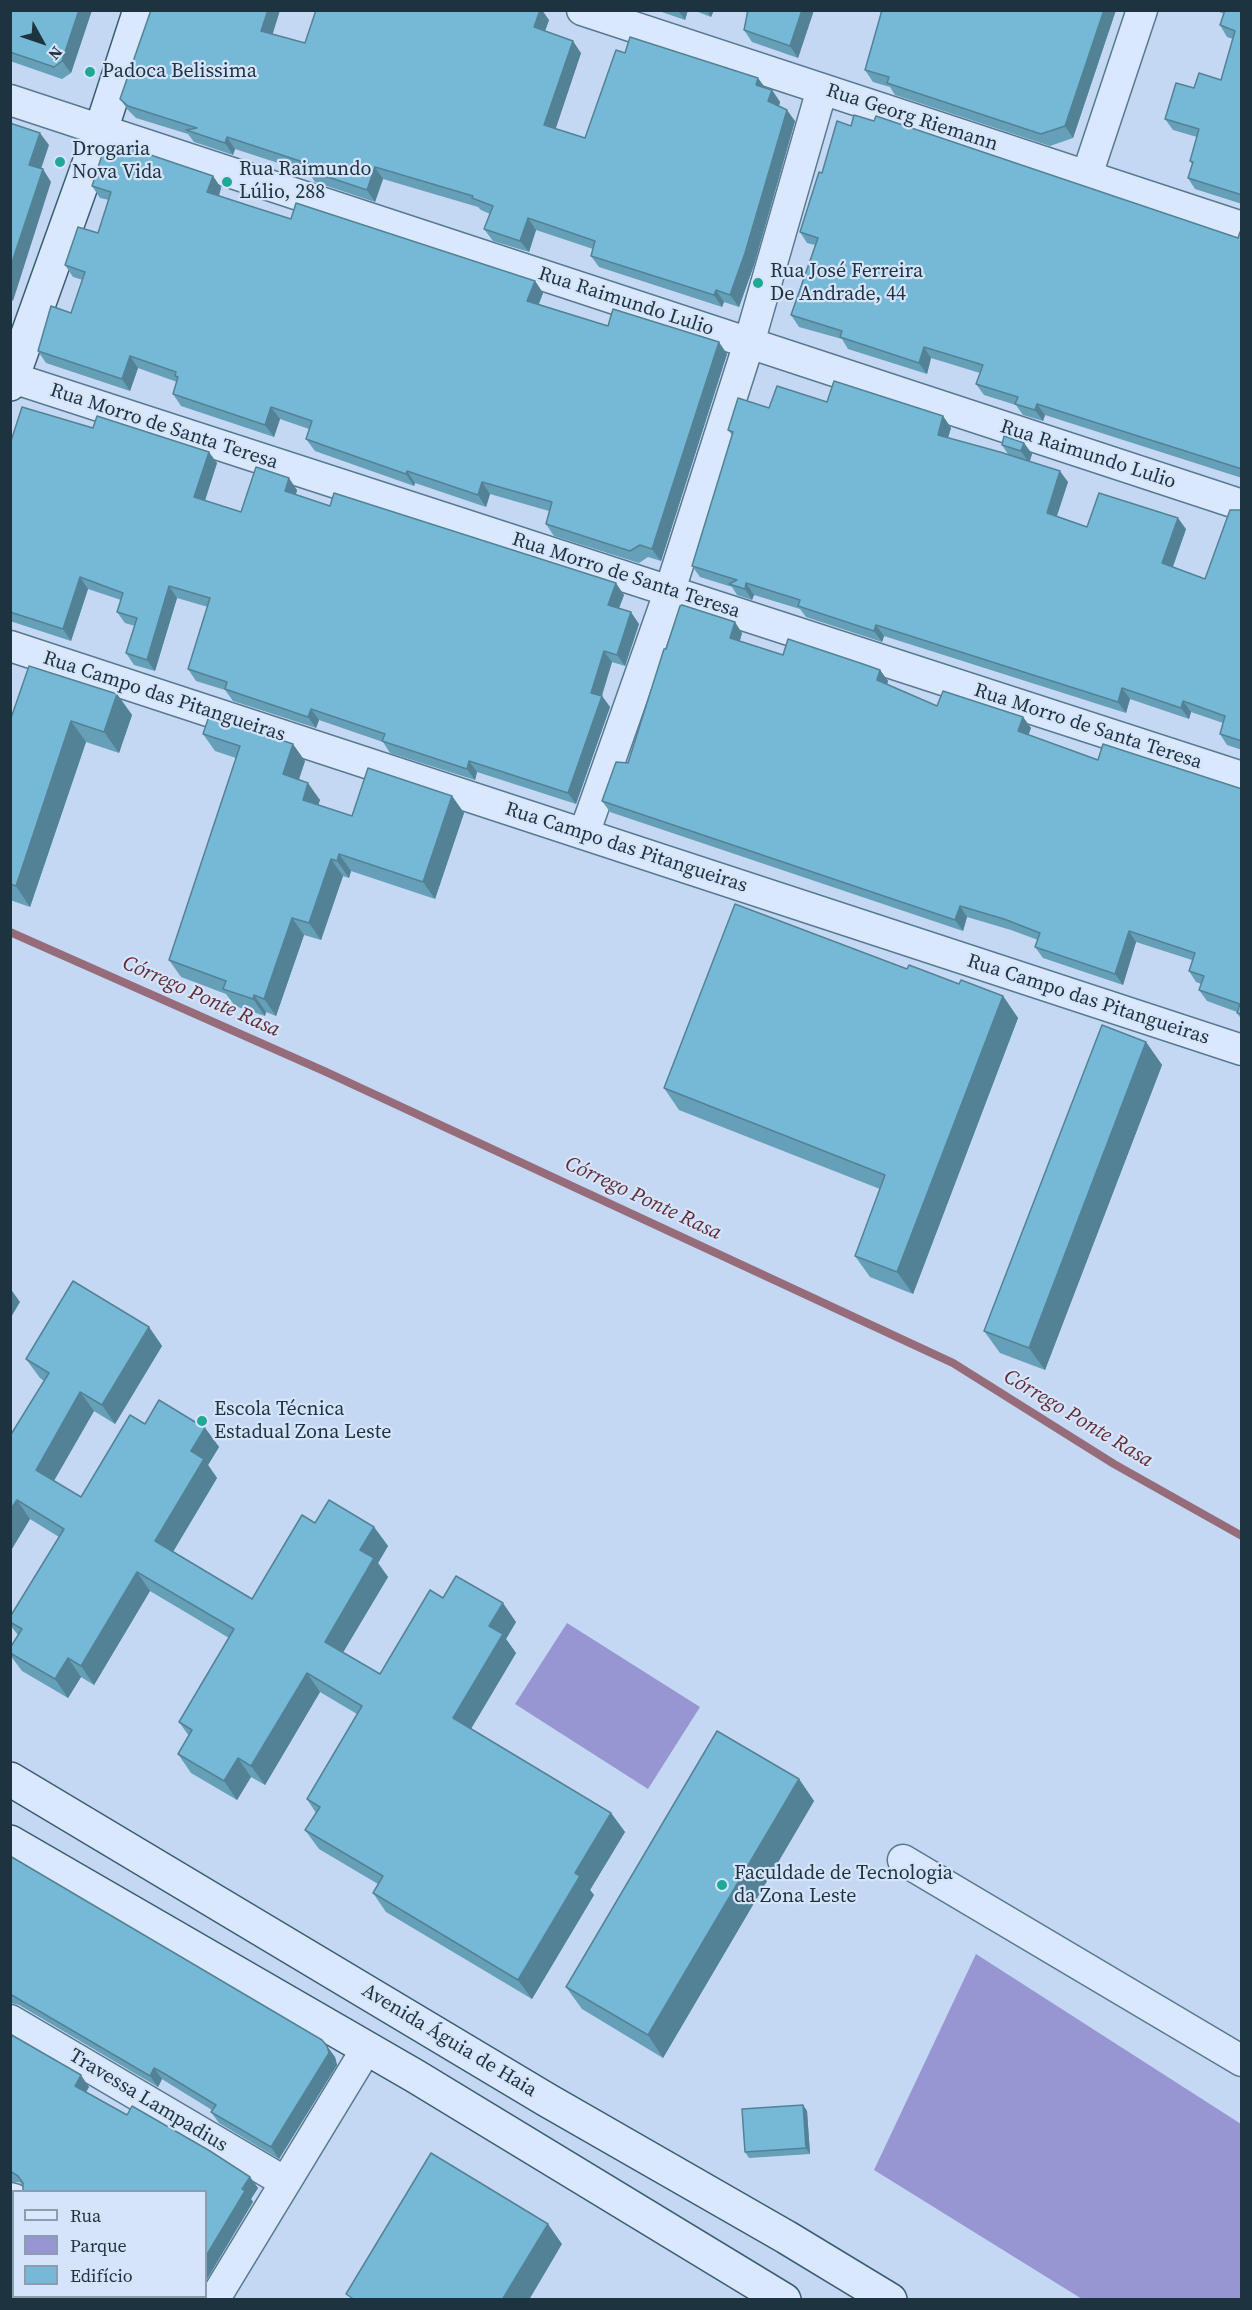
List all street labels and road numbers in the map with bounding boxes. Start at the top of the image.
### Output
street label: Rua Georg Riemann [823,79,1001,157]
street label: Rua Raimundo Lulio [535,262,717,342]
street label: Rua Morro de Santa Teresa [47,379,281,475]
street label: Rua Raimundo Lulio [997,415,1179,495]
street label: Rua Morro de Santa Teresa [509,528,743,624]
street label: Rua Campo das Pitangueiras [40,646,288,748]
street label: Rua Morro de Santa Teresa [971,679,1205,775]
street label: Rua Campo das Pitangueiras [502,797,750,899]
street label: Rua Campo das Pitangueiras [964,949,1212,1051]
street label: Avenida Águia de Haia [357,1979,541,2103]
street label: Travessa Lampadius [64,2044,232,2158]

